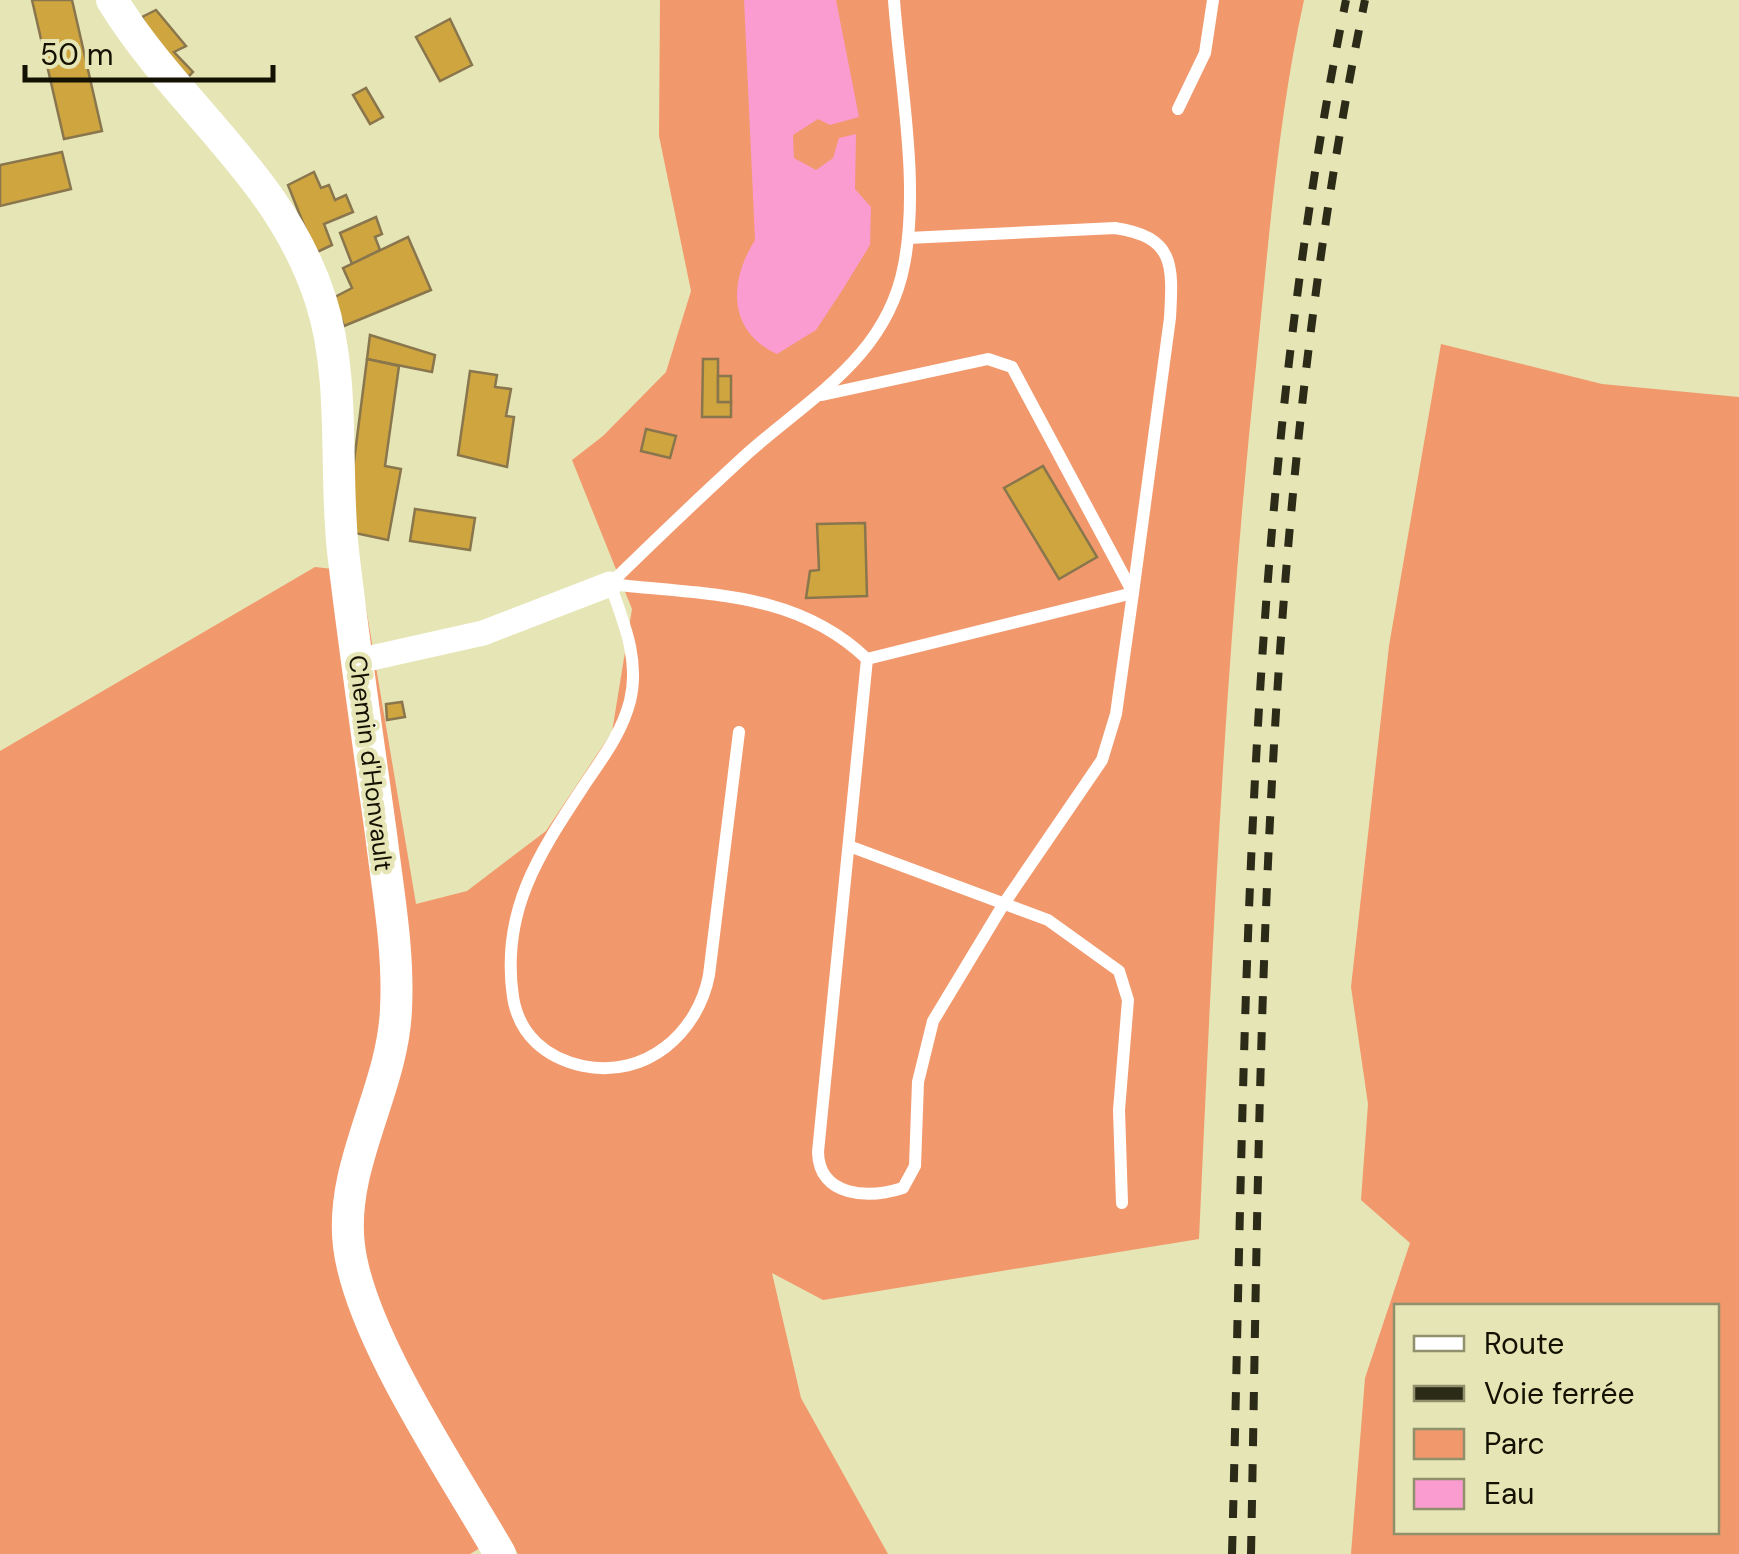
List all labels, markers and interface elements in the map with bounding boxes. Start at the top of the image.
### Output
scale bar [25,20,272,82]
text: 50 m [40,35,114,74]
street label: Chemin d'Honvault [341,653,400,873]
legend [1394,1304,1719,1534]
text: Route [1484,1324,1564,1363]
text: Voie ferrée [1484,1374,1634,1413]
text: Parc [1484,1424,1545,1463]
text: Eau [1484,1474,1534,1513]

